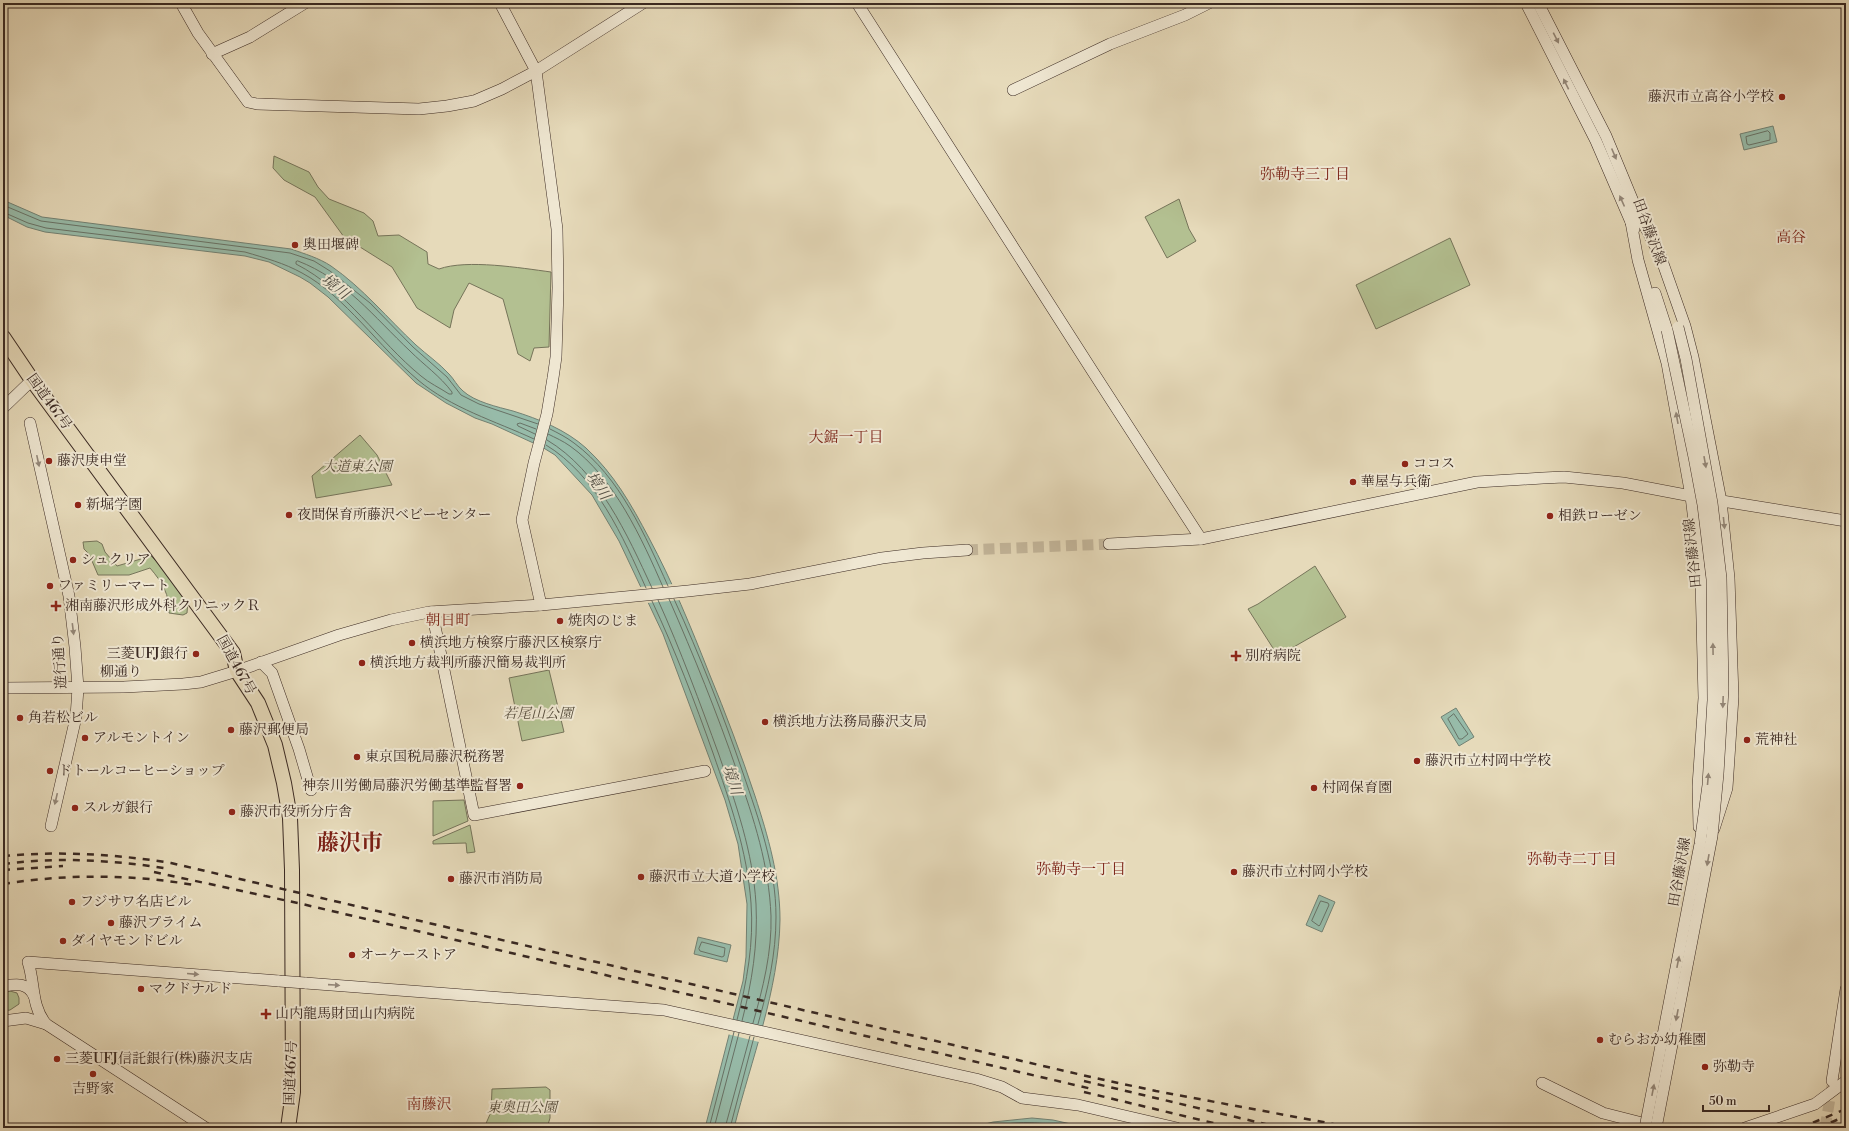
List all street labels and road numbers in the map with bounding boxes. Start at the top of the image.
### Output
street label: 田谷藤沢線 [1629,196,1669,268]
street label: 国道467号 [23,370,75,434]
street label: 田谷藤沢線 [1680,517,1706,589]
street label: 遊行通り [49,632,71,690]
street label: 国道467号 [212,632,260,698]
street label: 柳通り [100,663,142,681]
street label: 田谷藤沢線 [1665,836,1695,908]
street label: 国道467号 [281,1040,301,1106]

